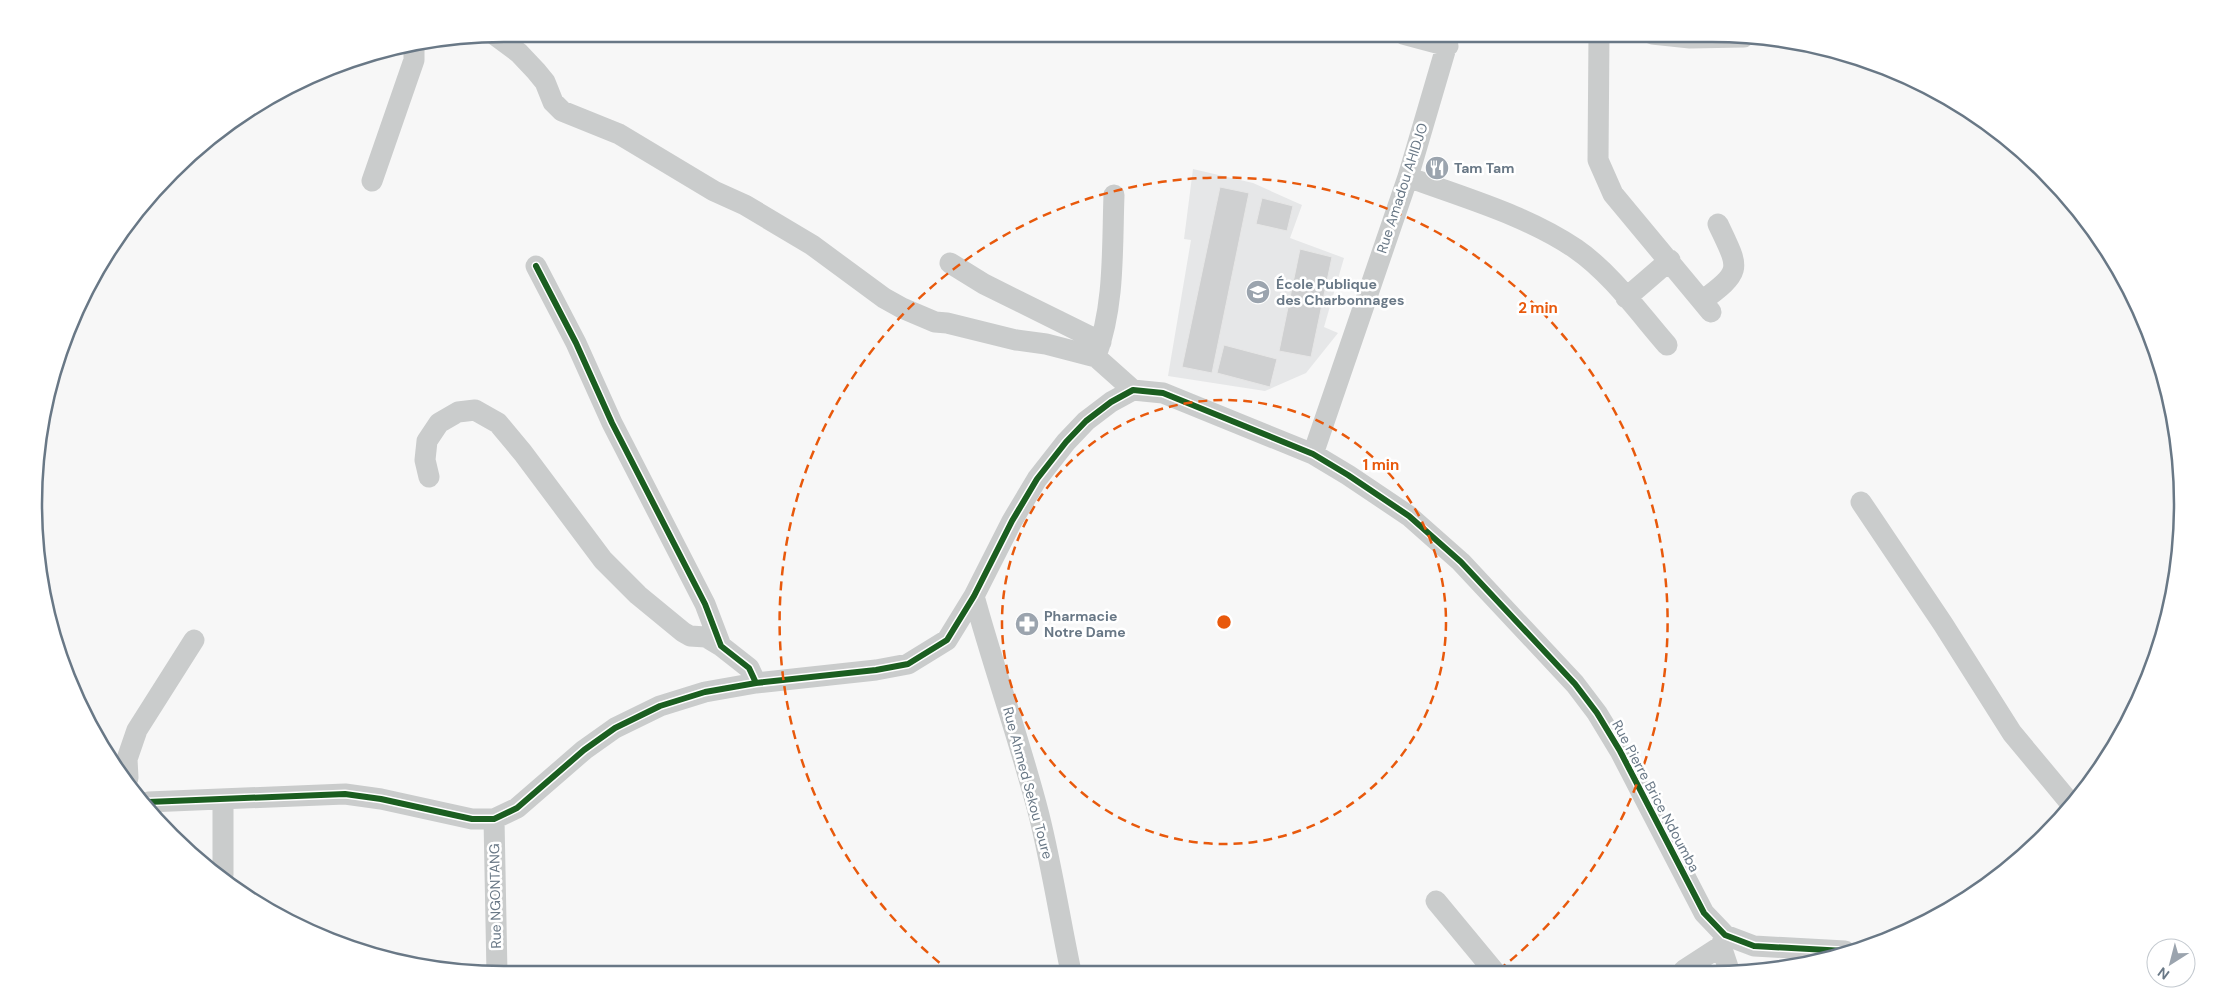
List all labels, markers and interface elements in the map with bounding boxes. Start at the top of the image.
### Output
street label: Rue Amadou AHIDJO [1372,120,1432,255]
restaurant icon: Tam Tam [1424,155,1450,181]
place label: Tam Tam [1454,159,1514,177]
place label: École Publique des Charbonnages [1276,275,1404,309]
school or university icon: École Publique des Charbonnages [1245,279,1271,305]
text: 2 min [1518,298,1558,318]
text: 1 min [1363,455,1399,475]
place label: Pharmacie Notre Dame [1044,607,1126,641]
pharmacy icon: Pharmacie Notre Dame [1014,611,1040,637]
centre of rings [1215,613,1233,631]
street label: Rue Ahmed Sekou Toure [999,705,1057,861]
street label: Rue Pierre Brice Ndoumba [1608,717,1704,875]
street label: Rue NGONTANG [485,843,505,949]
north arrow [2146,938,2196,988]
text: N [2154,963,2173,984]

